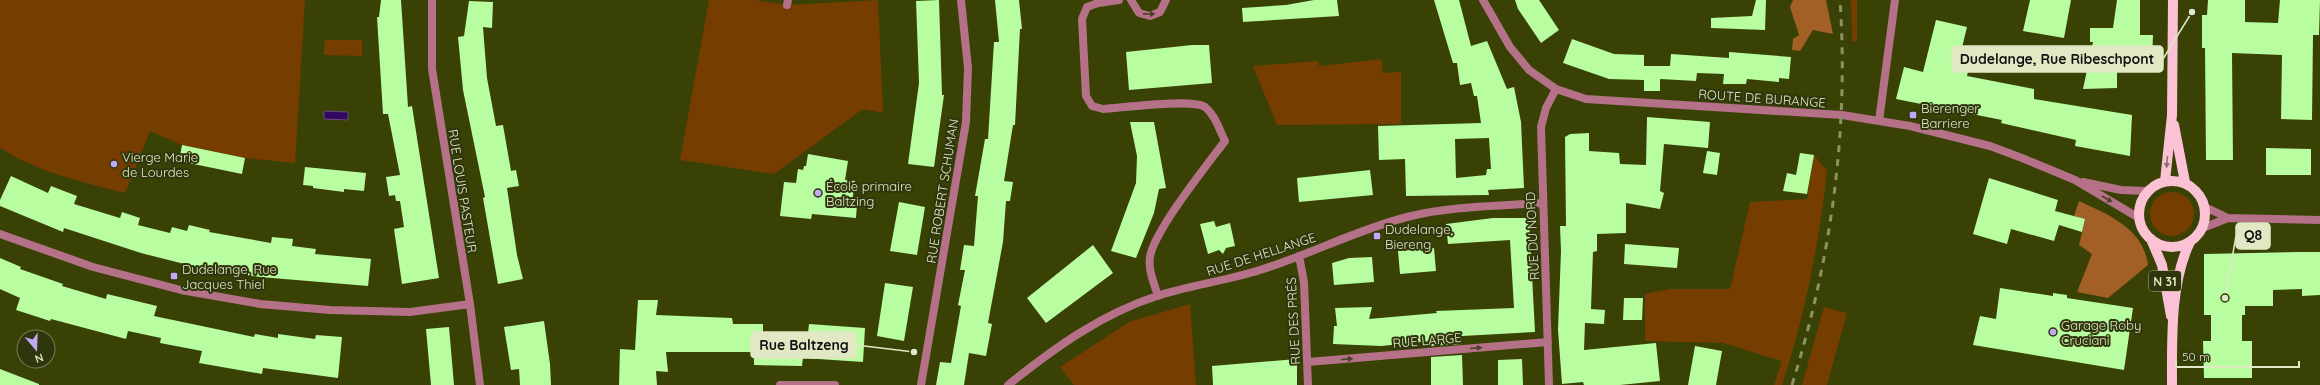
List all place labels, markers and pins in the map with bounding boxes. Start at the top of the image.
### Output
callout: Dudelange, Rue Ribeschpont [1952,46,2163,72]
place label: Bierenger Barriere [1921,100,1979,131]
marker: Bierenger Barriere [1908,110,1918,120]
place label: Vierge Marie de Lourdes [122,149,198,180]
marker: Vierge Marie de Lourdes [109,159,119,169]
place label: École primaire Baltzing [826,178,912,209]
marker: École primaire Baltzing [813,188,823,198]
place label: Dudelange, Biereng [1385,221,1454,252]
callout: Q8 [2236,223,2270,249]
marker: Dudelange, Biereng [1372,231,1382,241]
place label: Dudelange, Rue Jacques Thiel [182,261,277,292]
marker: Dudelange, Rue Jacques Thiel [169,271,179,281]
place label: Garage Roby Cruciani [2061,317,2141,348]
marker: Garage Roby Cruciani [2048,327,2058,337]
callout: Rue Baltzeng [751,332,856,358]

